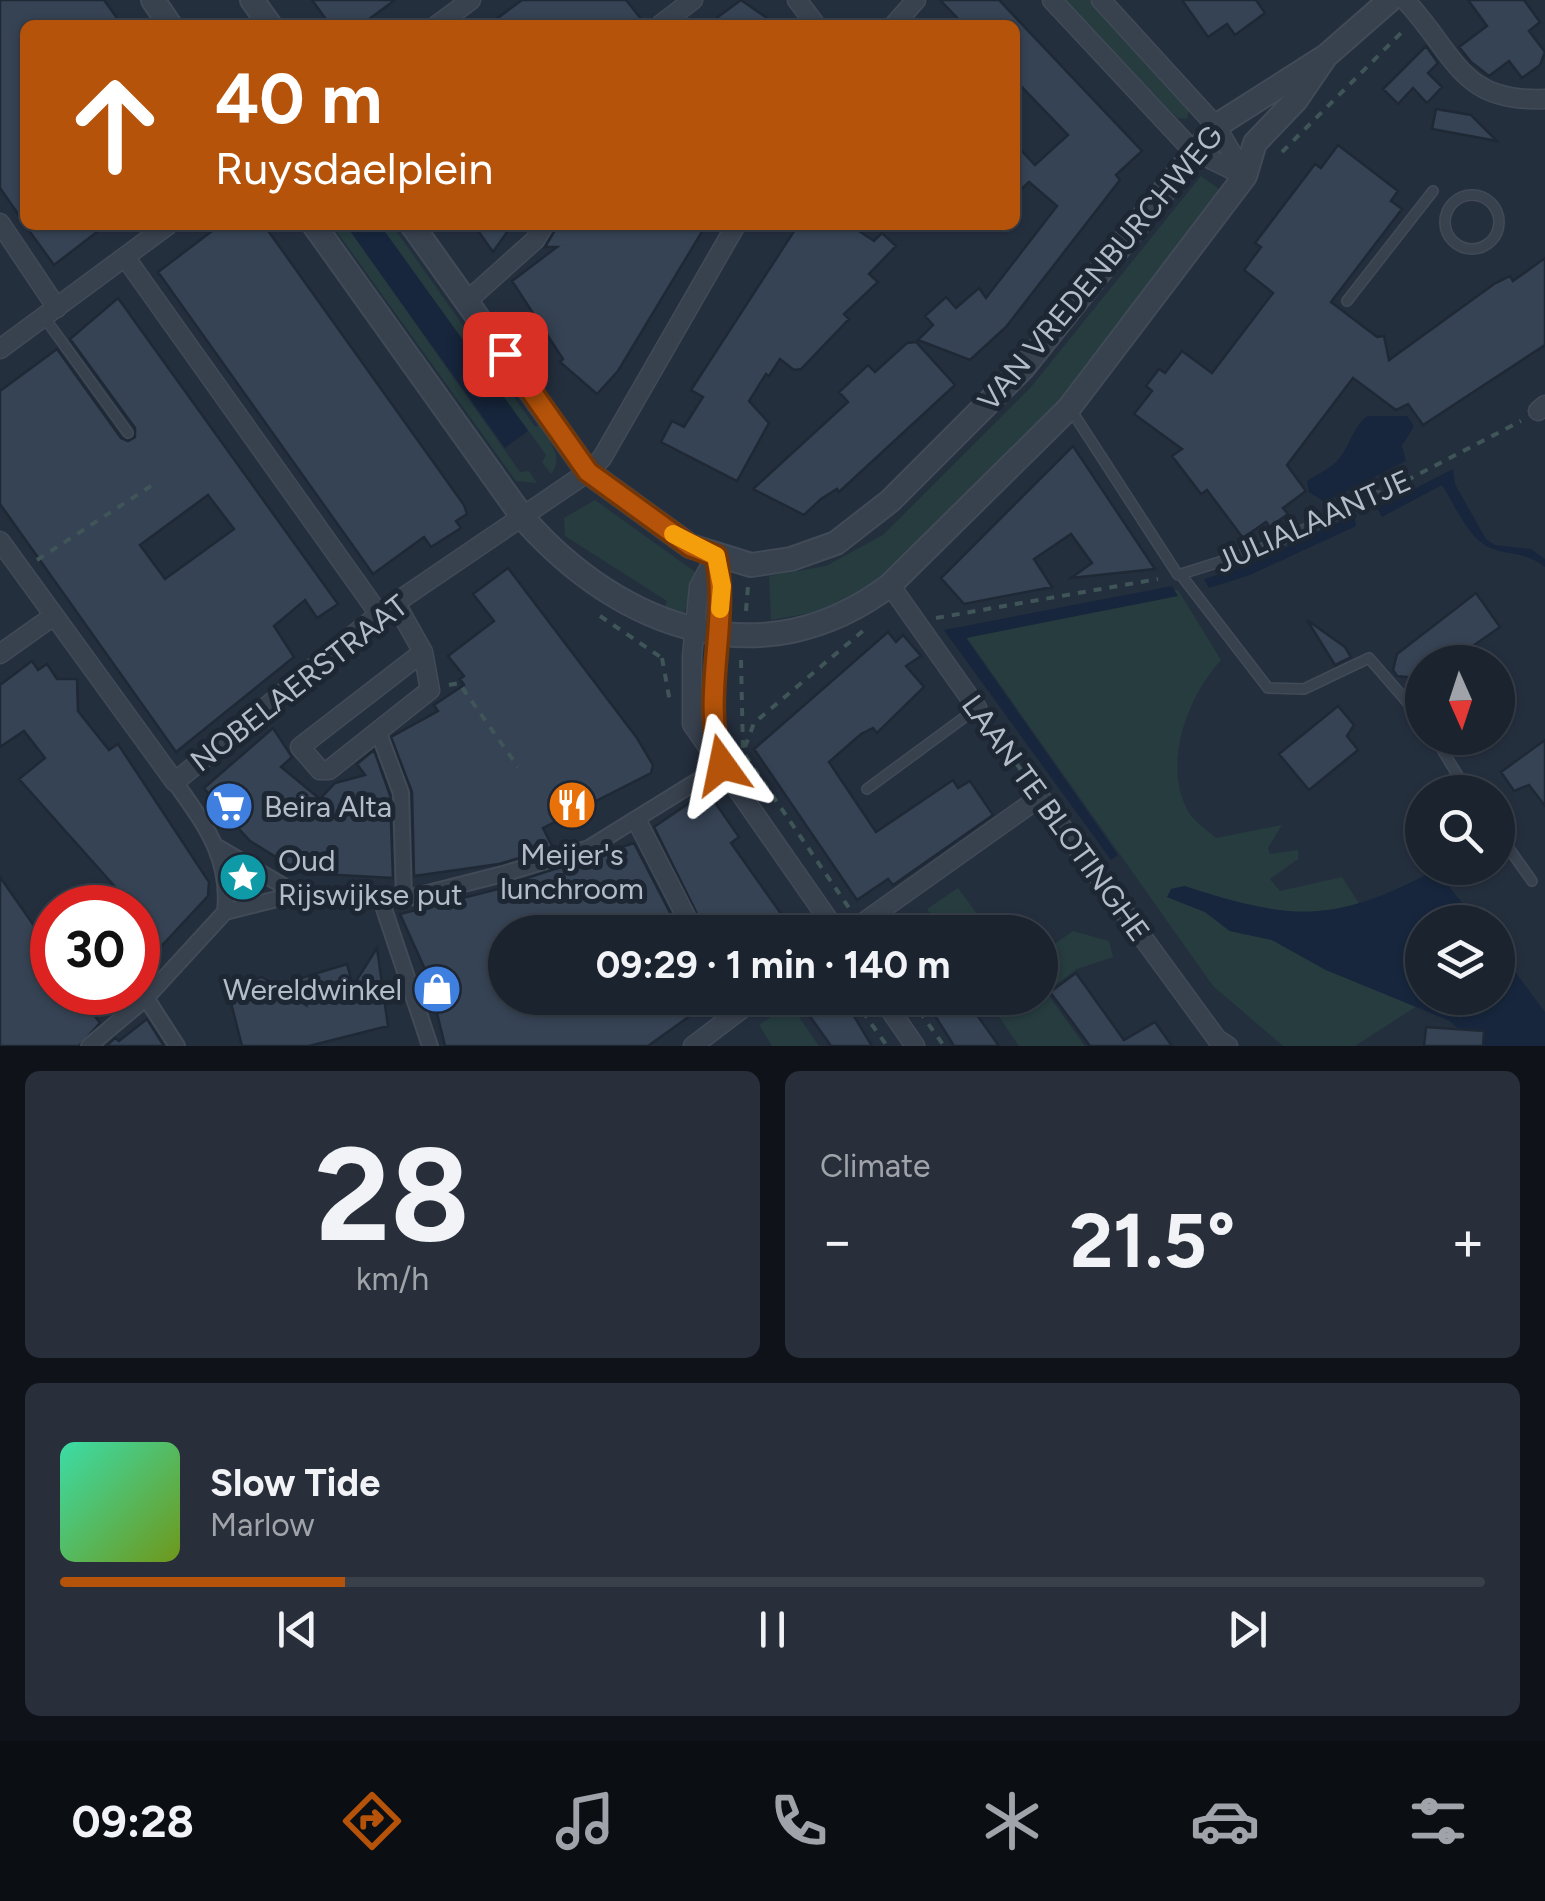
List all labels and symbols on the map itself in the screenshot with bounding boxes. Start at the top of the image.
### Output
street label: VAN VREDENBURCHWEG [970,118,1230,418]
pin [463,312,548,397]
street label: JULIALAANTJE [1210,461,1416,581]
street label: NOBELAERSTRAAT [183,586,415,779]
north arrow [1405,645,1515,755]
street label: LAAN TE BLOTINGHE [954,687,1158,949]
position arrow [670,713,774,817]
restaurant icon: Meijer's lunchroom [546,779,598,831]
supermarket icon: Beira Alta [203,780,255,832]
place label: Beira Alta [264,788,392,825]
place label: Meijer's lunchroom [500,836,644,907]
place label: Oud Rijswijkse put [278,842,462,913]
place icon: Oud Rijswijkse put [217,851,269,903]
speed limit sign: 30 [30,885,160,1015]
shop icon: Wereldwinkel [411,963,463,1015]
place label: Wereldwinkel [223,971,402,1008]

